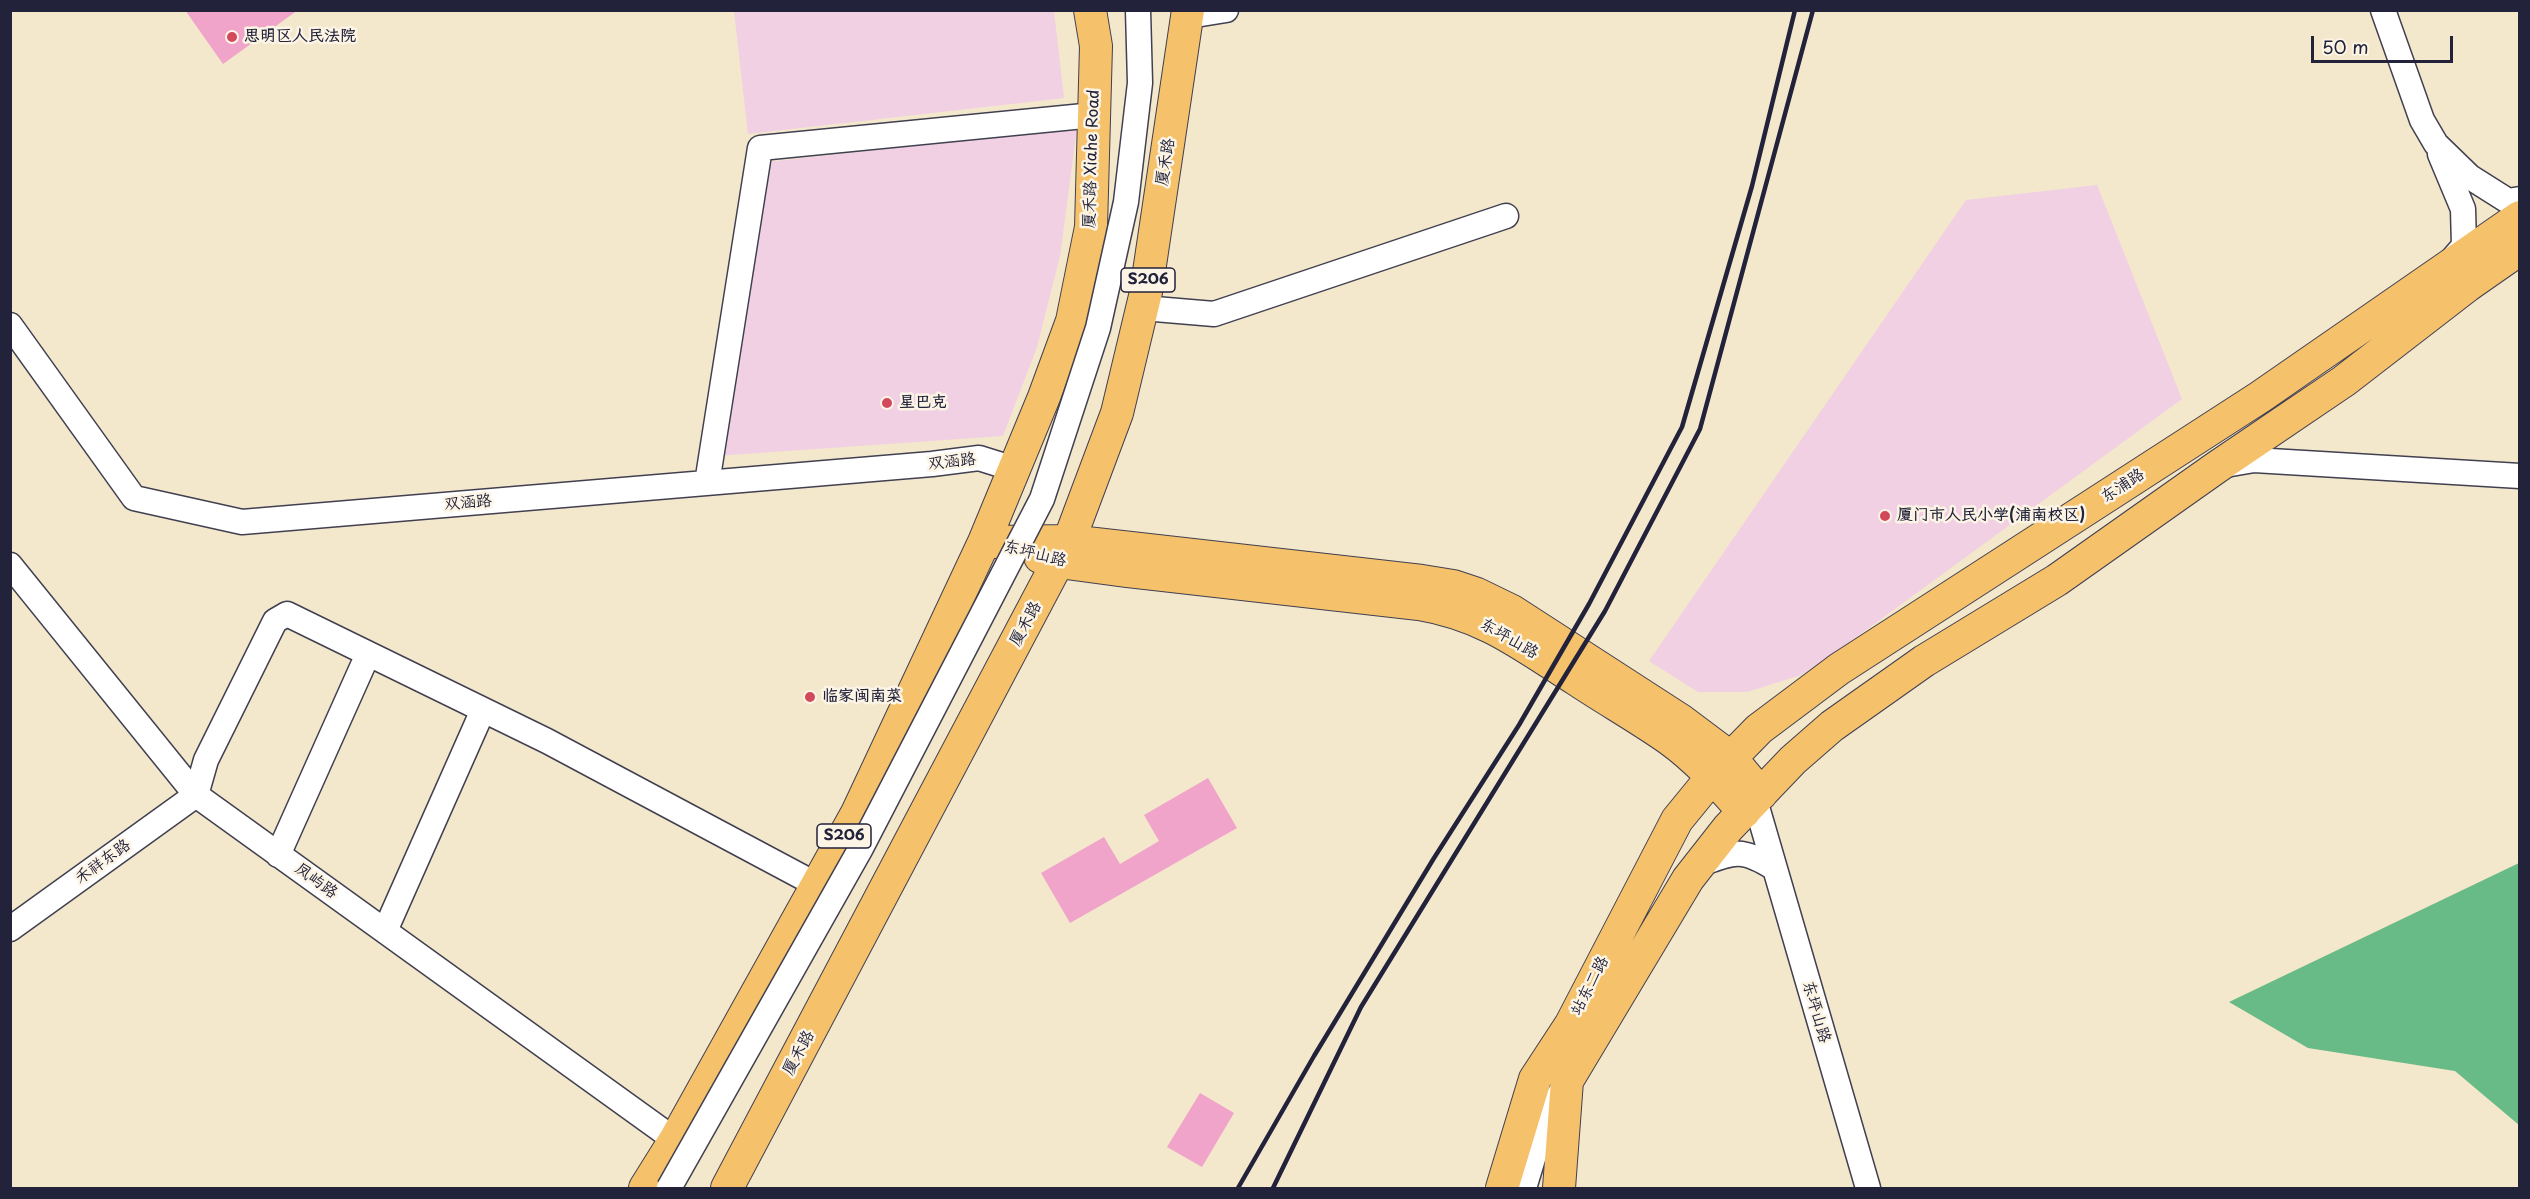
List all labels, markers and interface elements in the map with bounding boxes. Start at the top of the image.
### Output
scale bar [2314,24,2456,62]
place label: 思明区人民法院 [244,27,356,47]
marker: 思明区人民法院 [225,30,239,44]
text: 50 m [2322,33,2369,60]
street label: 厦禾路 Xiahe Road [1080,89,1104,229]
street label: 厦禾路 [1153,137,1179,187]
road number: S206 [1121,268,1175,292]
place label: 星巴克 [899,393,947,413]
marker: 星巴克 [880,396,894,410]
street label: 双涵路 [927,450,977,474]
street label: 东浦路 [2098,465,2148,507]
street label: 双涵路 [443,491,493,515]
place label: 厦门市人民小学(浦南校区) [1897,506,2085,526]
marker: 厦门市人民小学(浦南校区) [1878,509,1892,523]
street label: 东坪山路 [1002,537,1068,571]
street label: 厦禾路 [1006,598,1046,650]
street label: 东坪山路 [1476,615,1542,663]
place label: 临家闽南菜 [822,687,902,707]
marker: 临家闽南菜 [803,690,817,704]
road number: S206 [817,824,871,848]
street label: 禾祥东路 [71,835,135,889]
street label: 凤屿路 [291,859,341,903]
street label: 站东二路 [1567,953,1613,1019]
street label: 东坪山路 [1798,979,1834,1045]
street label: 厦禾路 [779,1027,819,1079]

